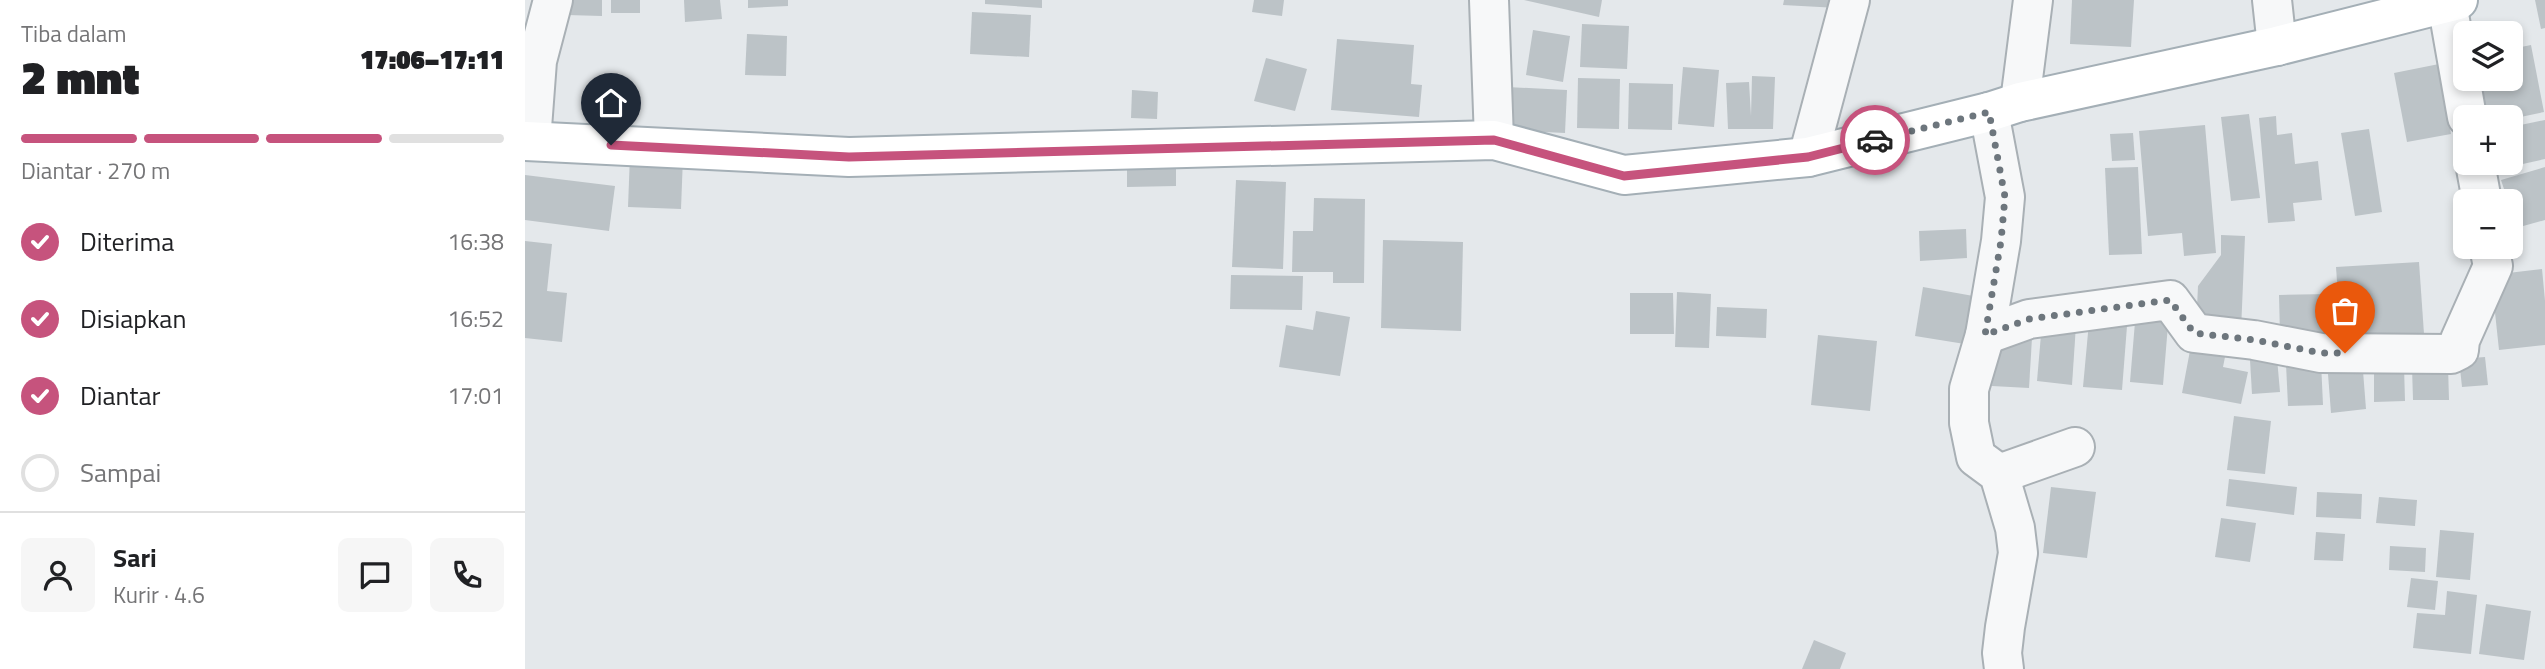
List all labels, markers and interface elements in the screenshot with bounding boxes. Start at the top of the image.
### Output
text: Tiba dalam [21,16,127,51]
map controls [2453,21,2523,259]
button: layers [2453,21,2523,91]
text: 17:06–17:11 [360,40,504,79]
text: 2 mnt [21,42,139,112]
pin [581,73,641,145]
icon: home [592,84,630,122]
courier [1840,105,1910,175]
button: + [2453,105,2523,175]
icon: car [1856,121,1894,159]
text: Diantar · 270 m [21,153,170,188]
button: − [2453,189,2523,259]
text: Diterima [80,222,174,261]
icon: check [21,223,59,261]
text: 16:38 [447,224,504,259]
pin [2315,281,2375,353]
icon: bag [2326,292,2364,330]
text: Disiapkan [80,299,186,338]
icon: check [21,300,59,338]
text: 16:52 [447,301,504,336]
text: Diantar [80,376,161,415]
icon: check [21,377,59,415]
text: 17:01 [447,378,504,413]
text: Sampai [80,453,161,492]
button: person [21,538,95,612]
text: Sari [113,538,157,577]
button: chat [338,538,412,612]
button: phone [430,538,504,612]
text: Kurir · 4.6 [113,577,205,612]

